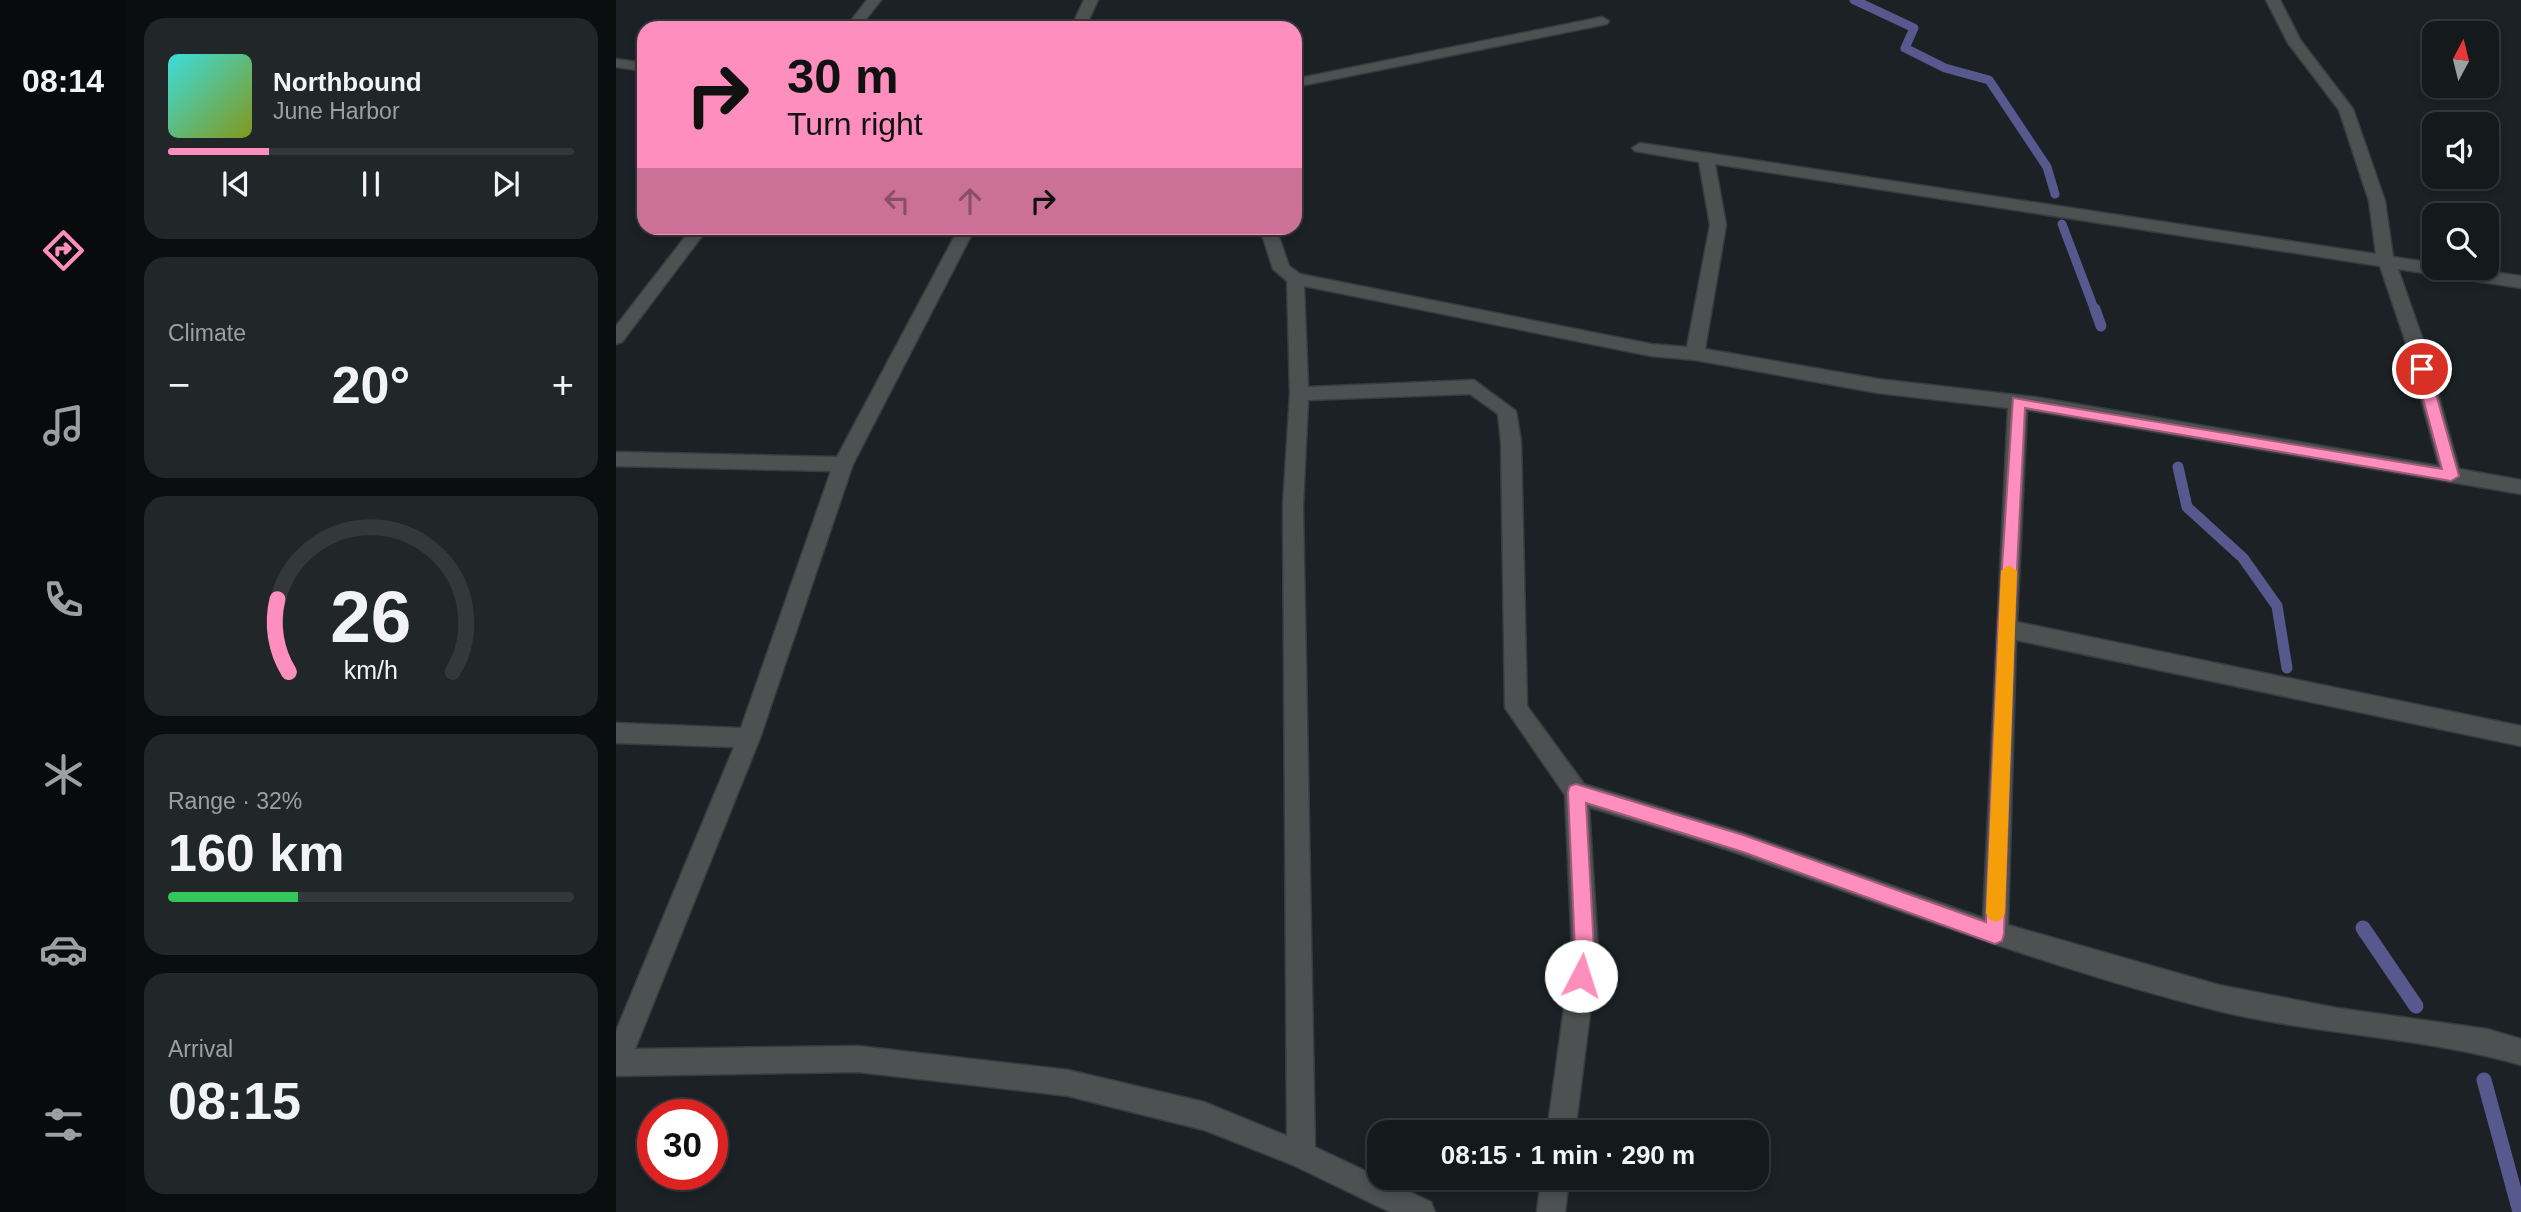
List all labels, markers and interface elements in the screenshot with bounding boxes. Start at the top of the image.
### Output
north arrow [2422,21,2499,98]
map controls [2422,21,2499,280]
icon: right [672,49,763,140]
text: 30 m [787,49,899,103]
text: 08:14 [22,63,104,99]
text: Northbound [273,67,422,97]
text: June Harbor [273,98,400,124]
text: Turn right [787,106,923,142]
button: sound [2422,112,2499,189]
icon: previous [217,165,255,203]
icon: pause [352,165,390,203]
icon: next [487,165,525,203]
icon: left [878,182,916,220]
icon: ahead [951,182,989,220]
icon: right [1024,182,1062,220]
button: search [2422,203,2499,280]
icon: directions [39,226,88,275]
text: Climate [168,320,246,346]
pin [2392,339,2452,399]
icon: arrive [2403,350,2441,388]
text: 20° [332,356,410,414]
text: − [168,364,190,406]
text: + [552,364,574,406]
icon: music [39,401,88,450]
icon: phone [39,575,88,624]
text: 26 [331,576,411,657]
text: km/h [344,656,398,684]
icon: climate [39,750,88,799]
text: Range · 32% [168,788,302,814]
text: 160 km [168,824,344,882]
icon: car [39,925,88,974]
position arrow [1544,939,1618,1013]
text: Arrival [168,1036,233,1062]
text: 08:15 [168,1072,301,1130]
speed limit sign: 30 [637,1099,728,1190]
icon: filters [39,1100,88,1149]
text: 08:15 · 1 min · 290 m [1441,1140,1695,1170]

